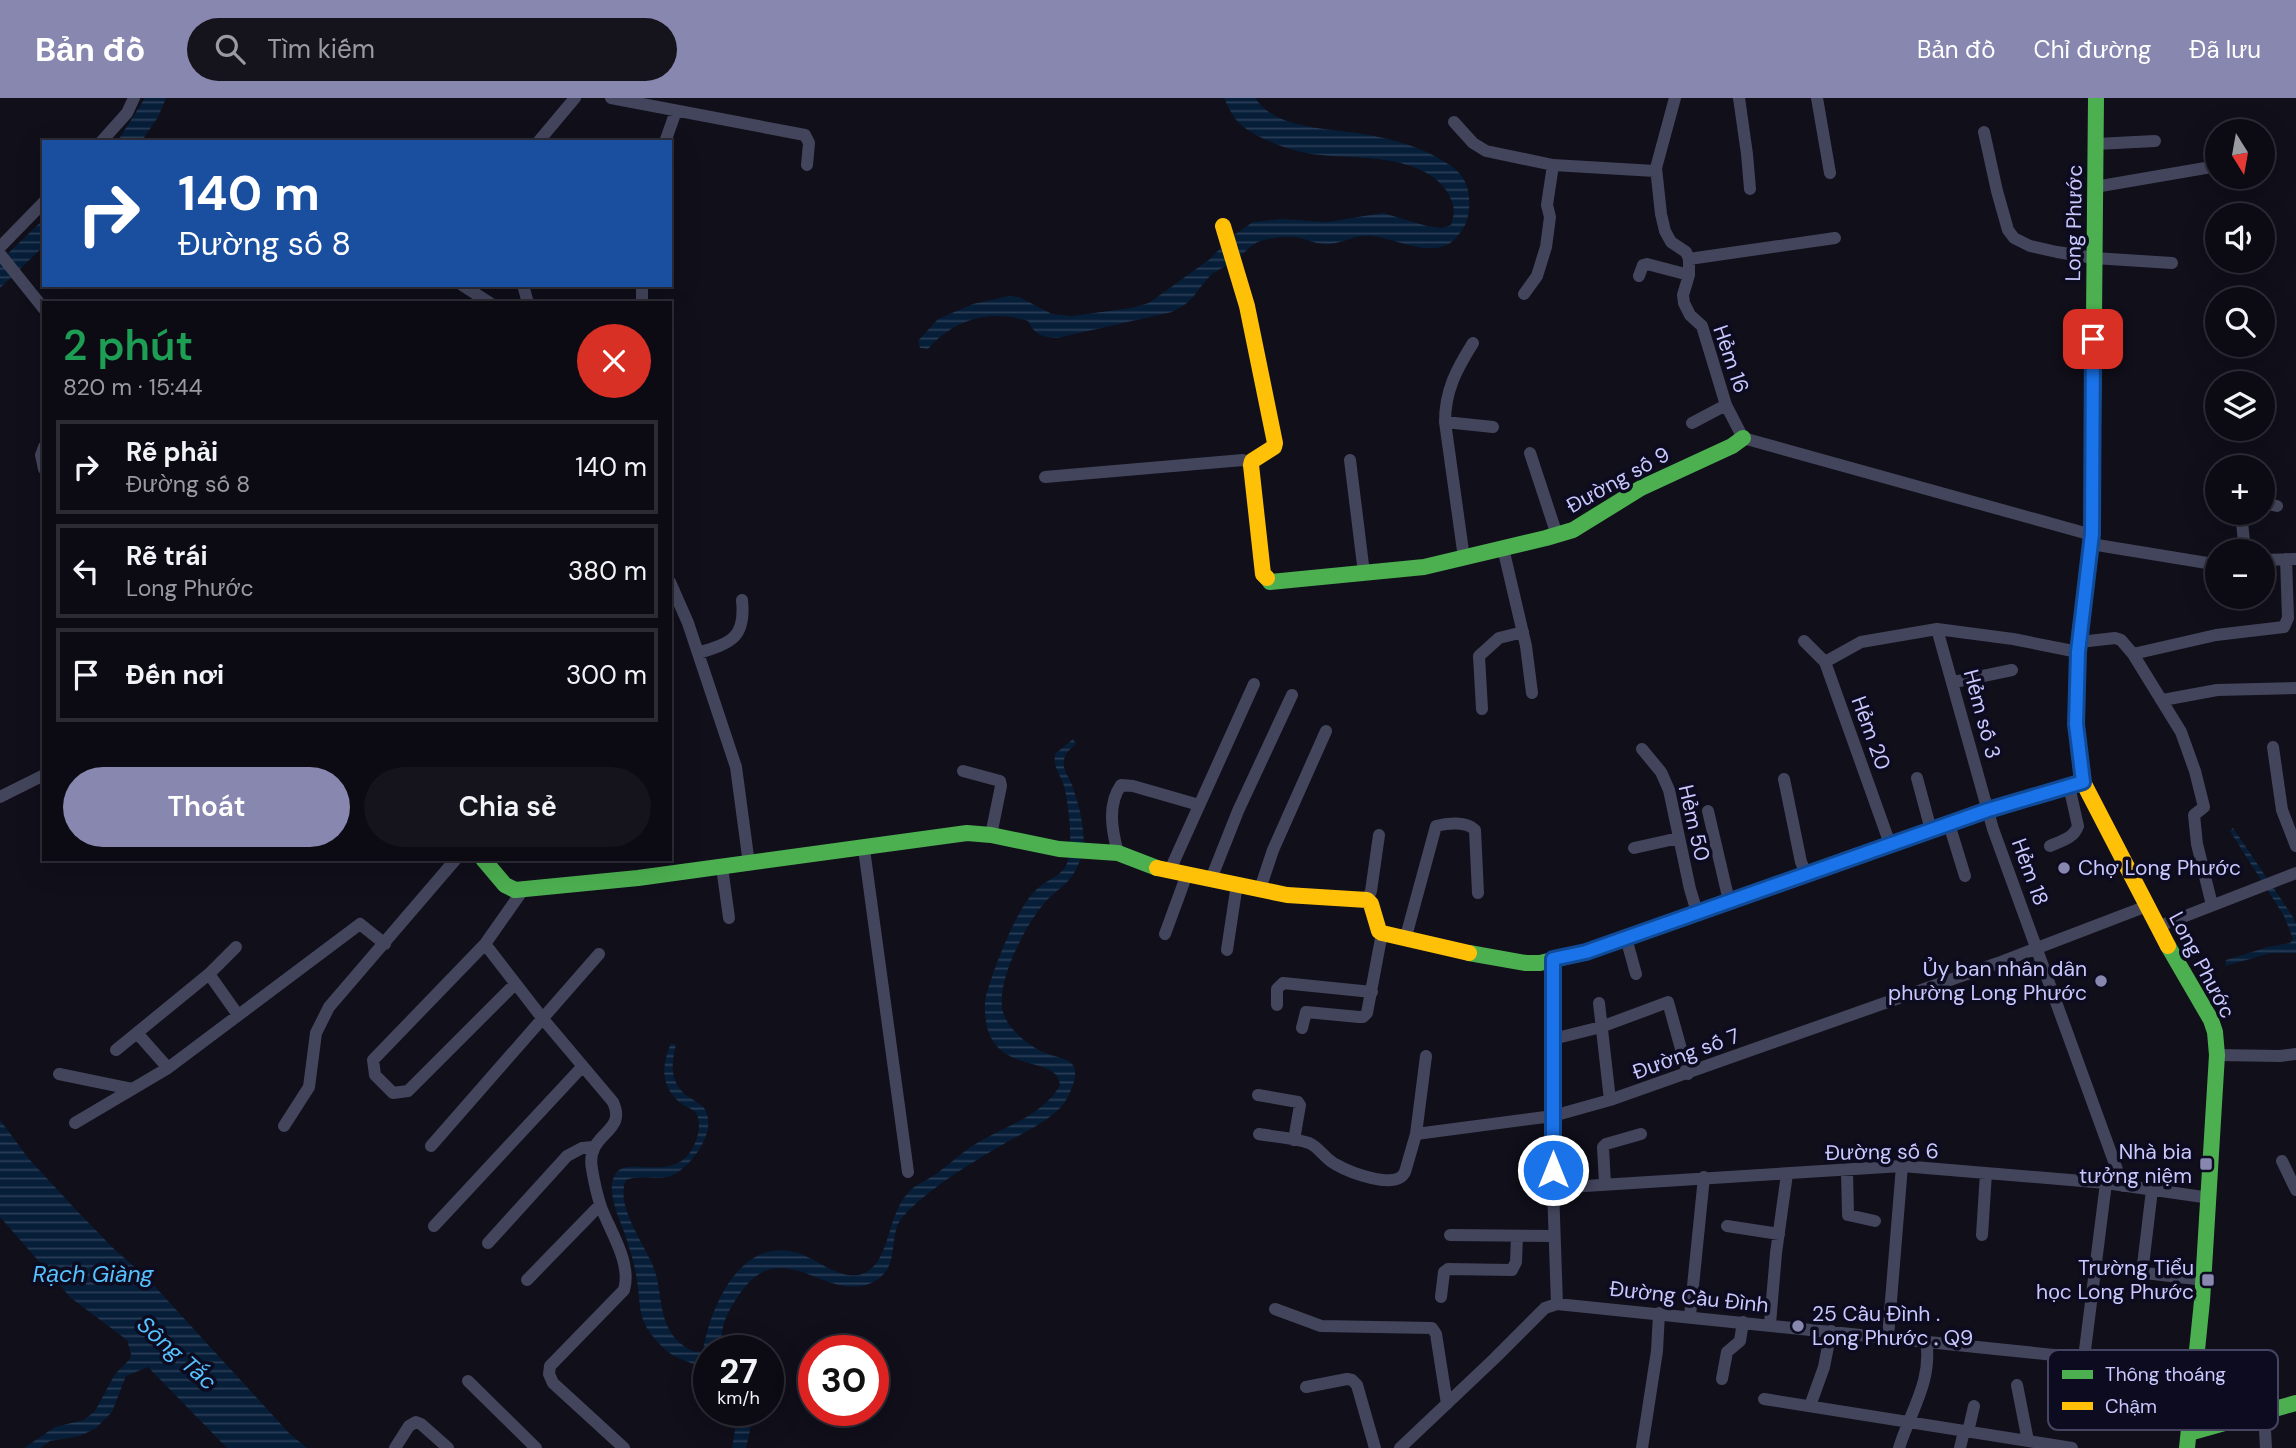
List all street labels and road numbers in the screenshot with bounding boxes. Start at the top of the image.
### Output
street label: Long Phước [2059,164,2089,282]
street label: Hẻm 16 [1706,321,1756,397]
street label: Đường số 9 [1561,440,1675,520]
street label: Hẻm số 3 [1957,666,2007,762]
street label: Hẻm 20 [1845,692,1897,774]
street label: Hẻm 50 [1672,782,1716,864]
street label: Hẻm 18 [2005,835,2055,909]
street label: Long Phước [2162,907,2242,1023]
street label: Đường số 7 [1629,1022,1743,1086]
street label: Đường số 6 [1825,1137,1939,1167]
street label: Đường Cầu Đình [1608,1275,1770,1319]

